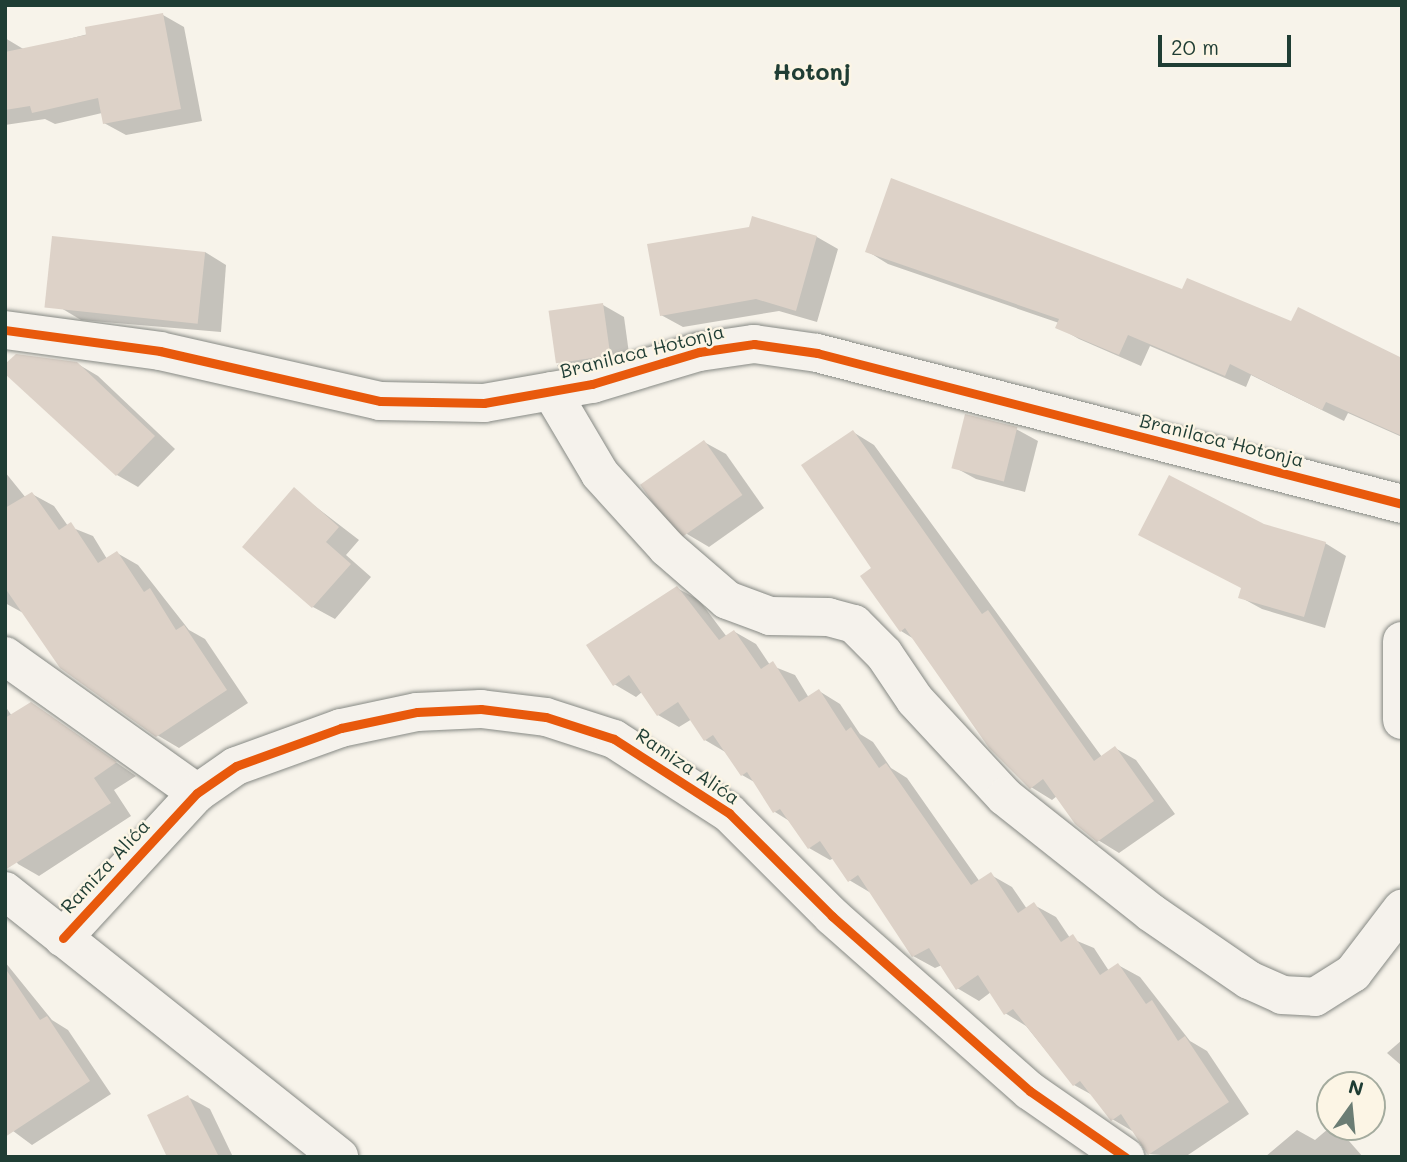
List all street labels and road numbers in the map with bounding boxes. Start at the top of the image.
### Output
street label: Branilaca Hotonja [558,320,726,382]
street label: Branilaca Hotonja [1138,409,1306,471]
street label: Ramiza Alića [632,723,744,809]
street label: Ramiza Alića [56,814,154,918]

